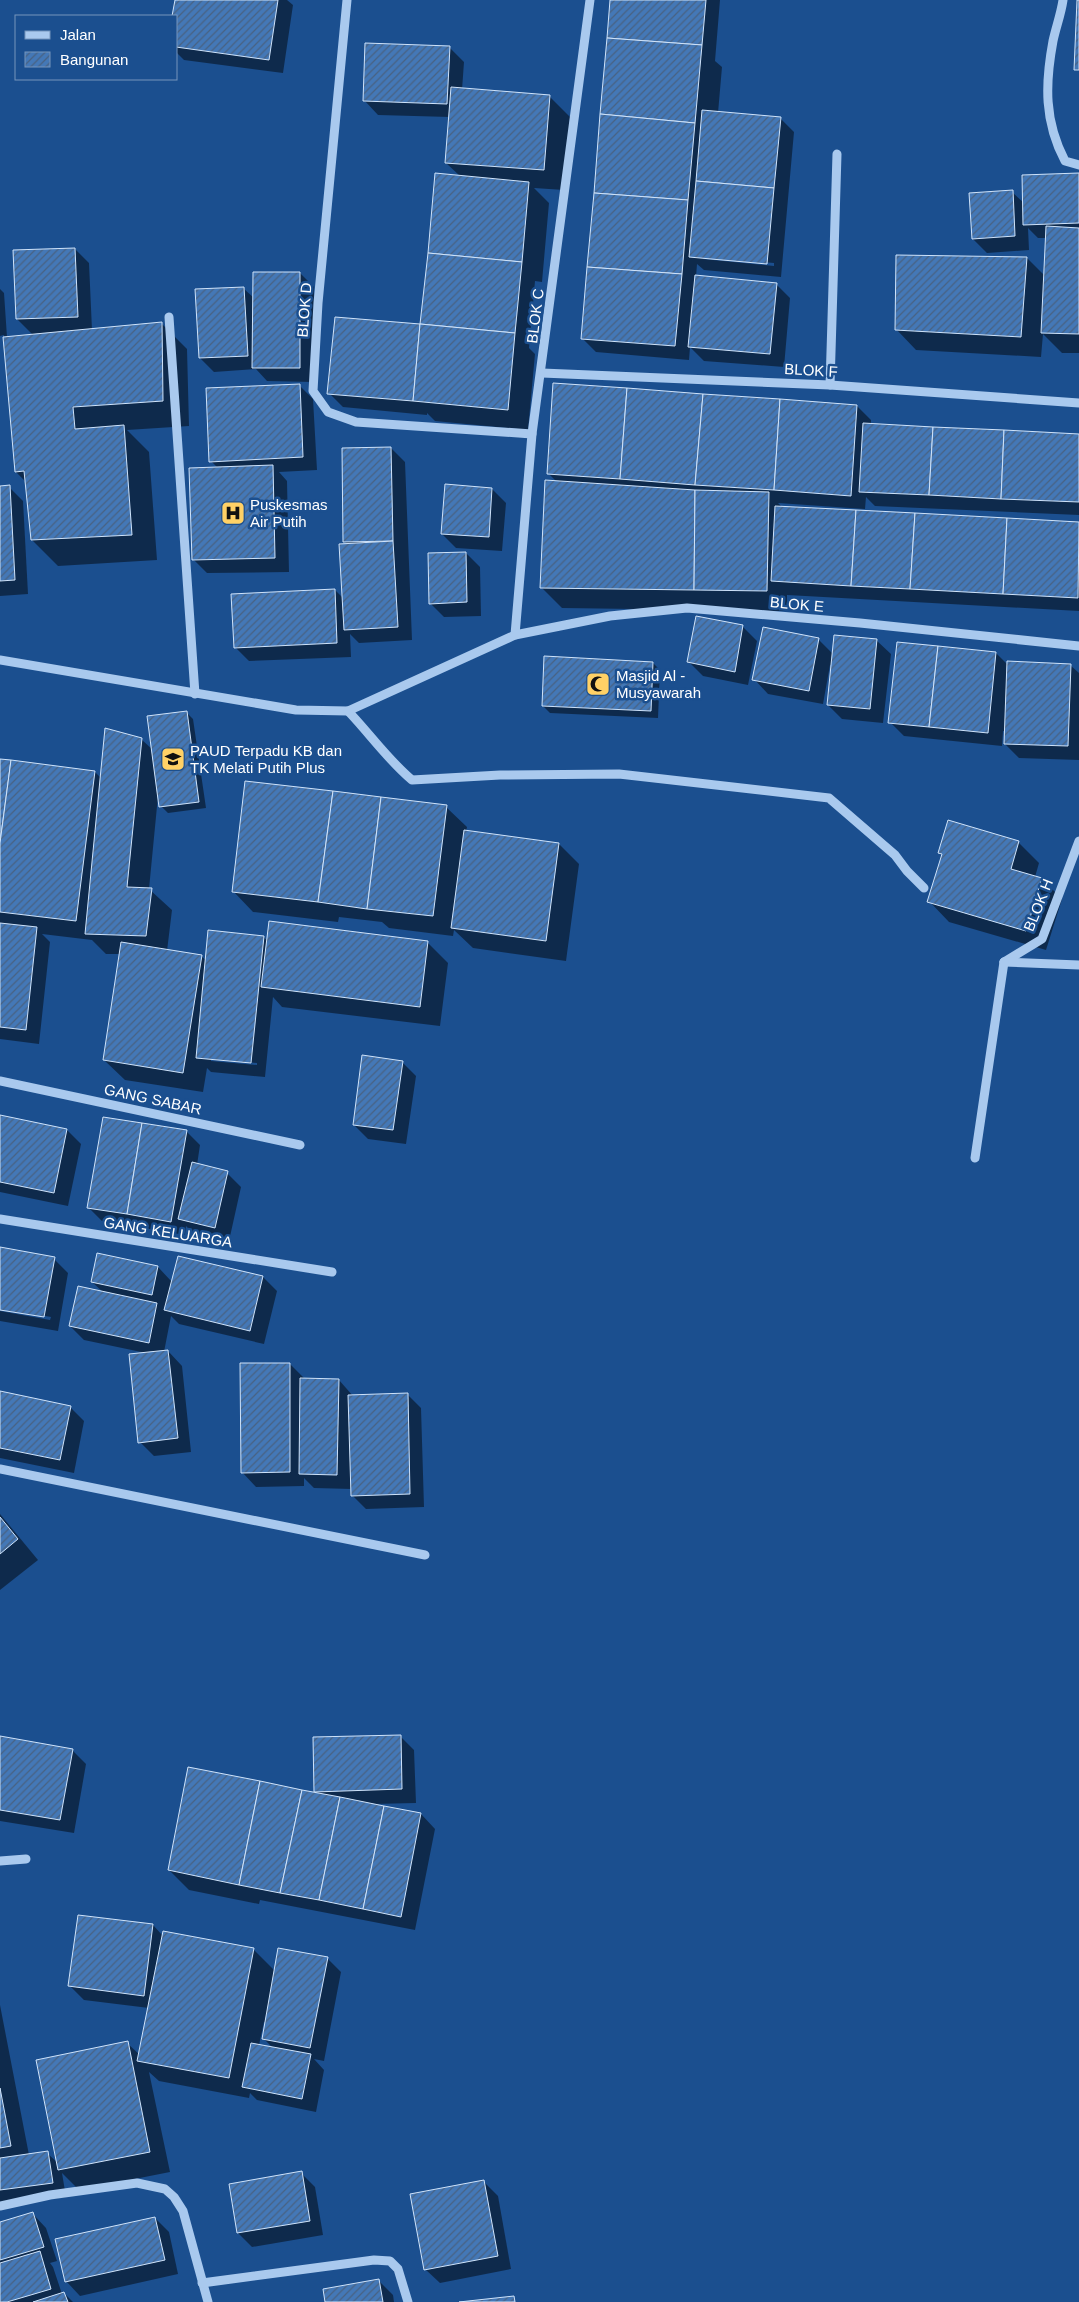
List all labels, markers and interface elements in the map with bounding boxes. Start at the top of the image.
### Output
legend [15,15,178,80]
text: Jalan [60,26,96,43]
text: Bangunan [60,51,128,68]
street label: BLOK D [294,282,314,338]
street label: BLOK C [523,287,547,344]
street label: BLOK F [784,360,838,380]
place label: Puskesmas Air Putih [250,496,328,530]
hospital icon: Puskesmas Air Putih [220,500,246,526]
street label: BLOK E [769,593,825,615]
place label: Masjid Al - Musyawarah [616,667,701,701]
mosque icon: Masjid Al - Musyawarah [585,671,611,697]
place label: PAUD Terpadu KB dan TK Melati Putih Plus [190,742,342,776]
school or university icon: PAUD Terpadu KB dan TK Melati Putih Plus [160,746,186,772]
street label: BLOK H [1020,876,1056,934]
street label: GANG SABAR [103,1080,203,1118]
street label: GANG KELUARGA [102,1213,234,1251]

